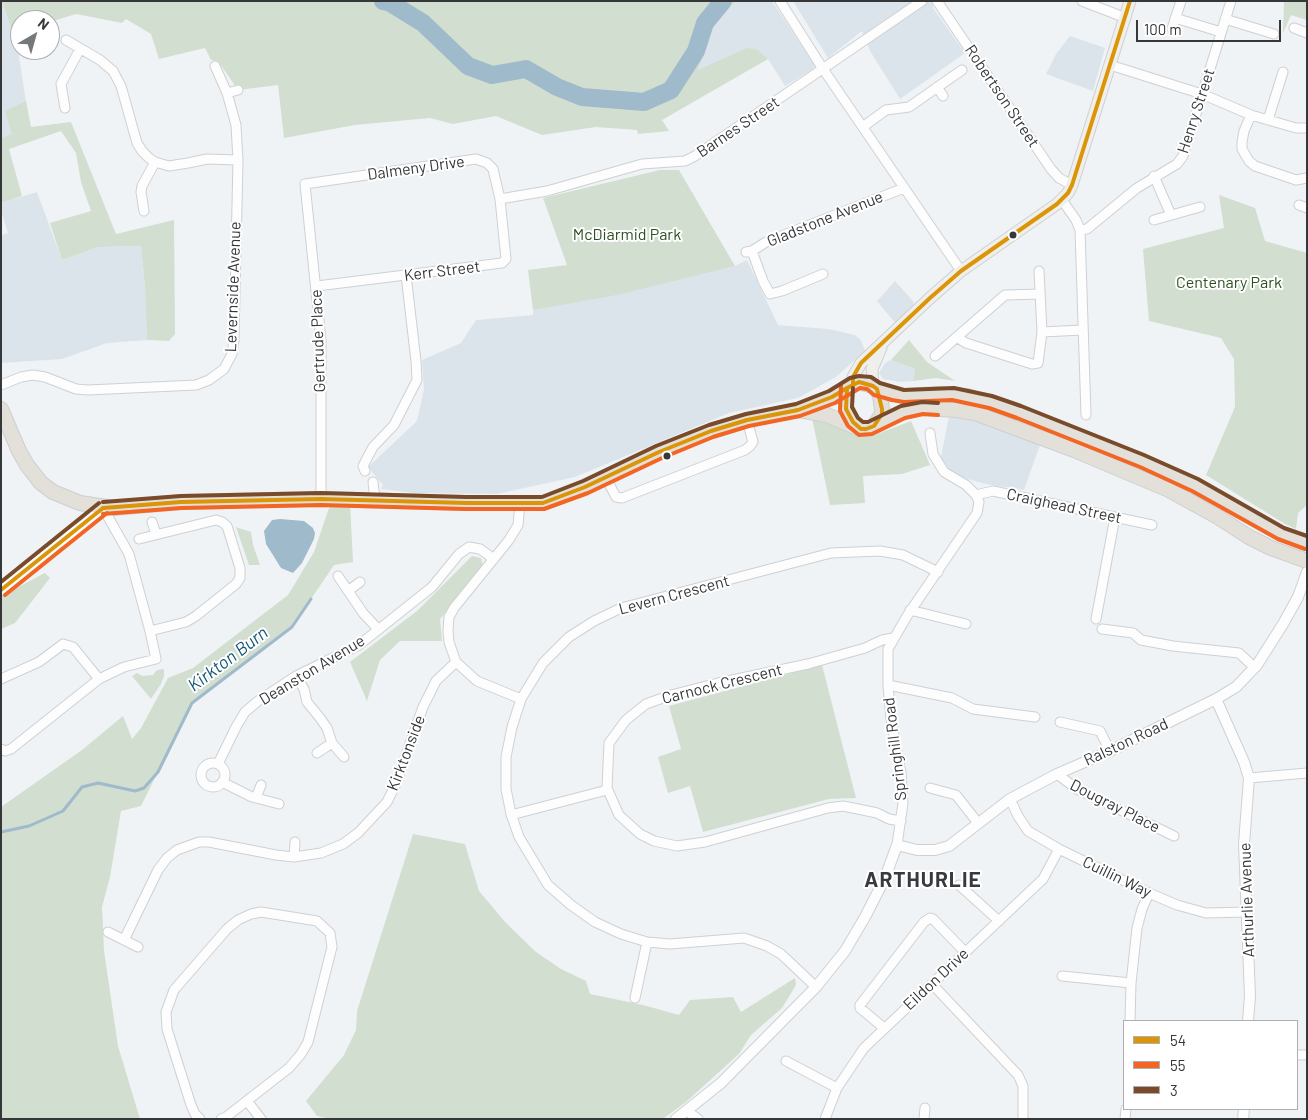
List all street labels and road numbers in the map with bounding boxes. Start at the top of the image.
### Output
street label: Robertson Street [961,41,1043,151]
street label: Henry Street [1173,66,1219,156]
street label: Barnes Street [693,92,783,162]
street label: Dalmeny Drive [366,152,466,184]
street label: Gladstone Avenue [764,187,886,251]
street label: Levernside Avenue [221,221,245,353]
street label: Kerr Street [403,257,481,285]
street label: Gertrude Place [307,289,329,393]
street label: Craighead Street [1005,484,1123,528]
street label: Levern Crescent [617,571,731,619]
street label: Deanston Avenue [256,631,368,709]
street label: Carnock Crescent [660,660,784,708]
street label: Springhill Road [879,696,911,802]
street label: Kirktonside [383,712,429,794]
street label: Ralston Road [1081,714,1171,770]
street label: Dougray Place [1067,775,1163,837]
street label: Arthurlie Avenue [1235,842,1259,958]
street label: Cuillin Way [1079,852,1155,902]
street label: Eildon Drive [899,944,973,1014]

